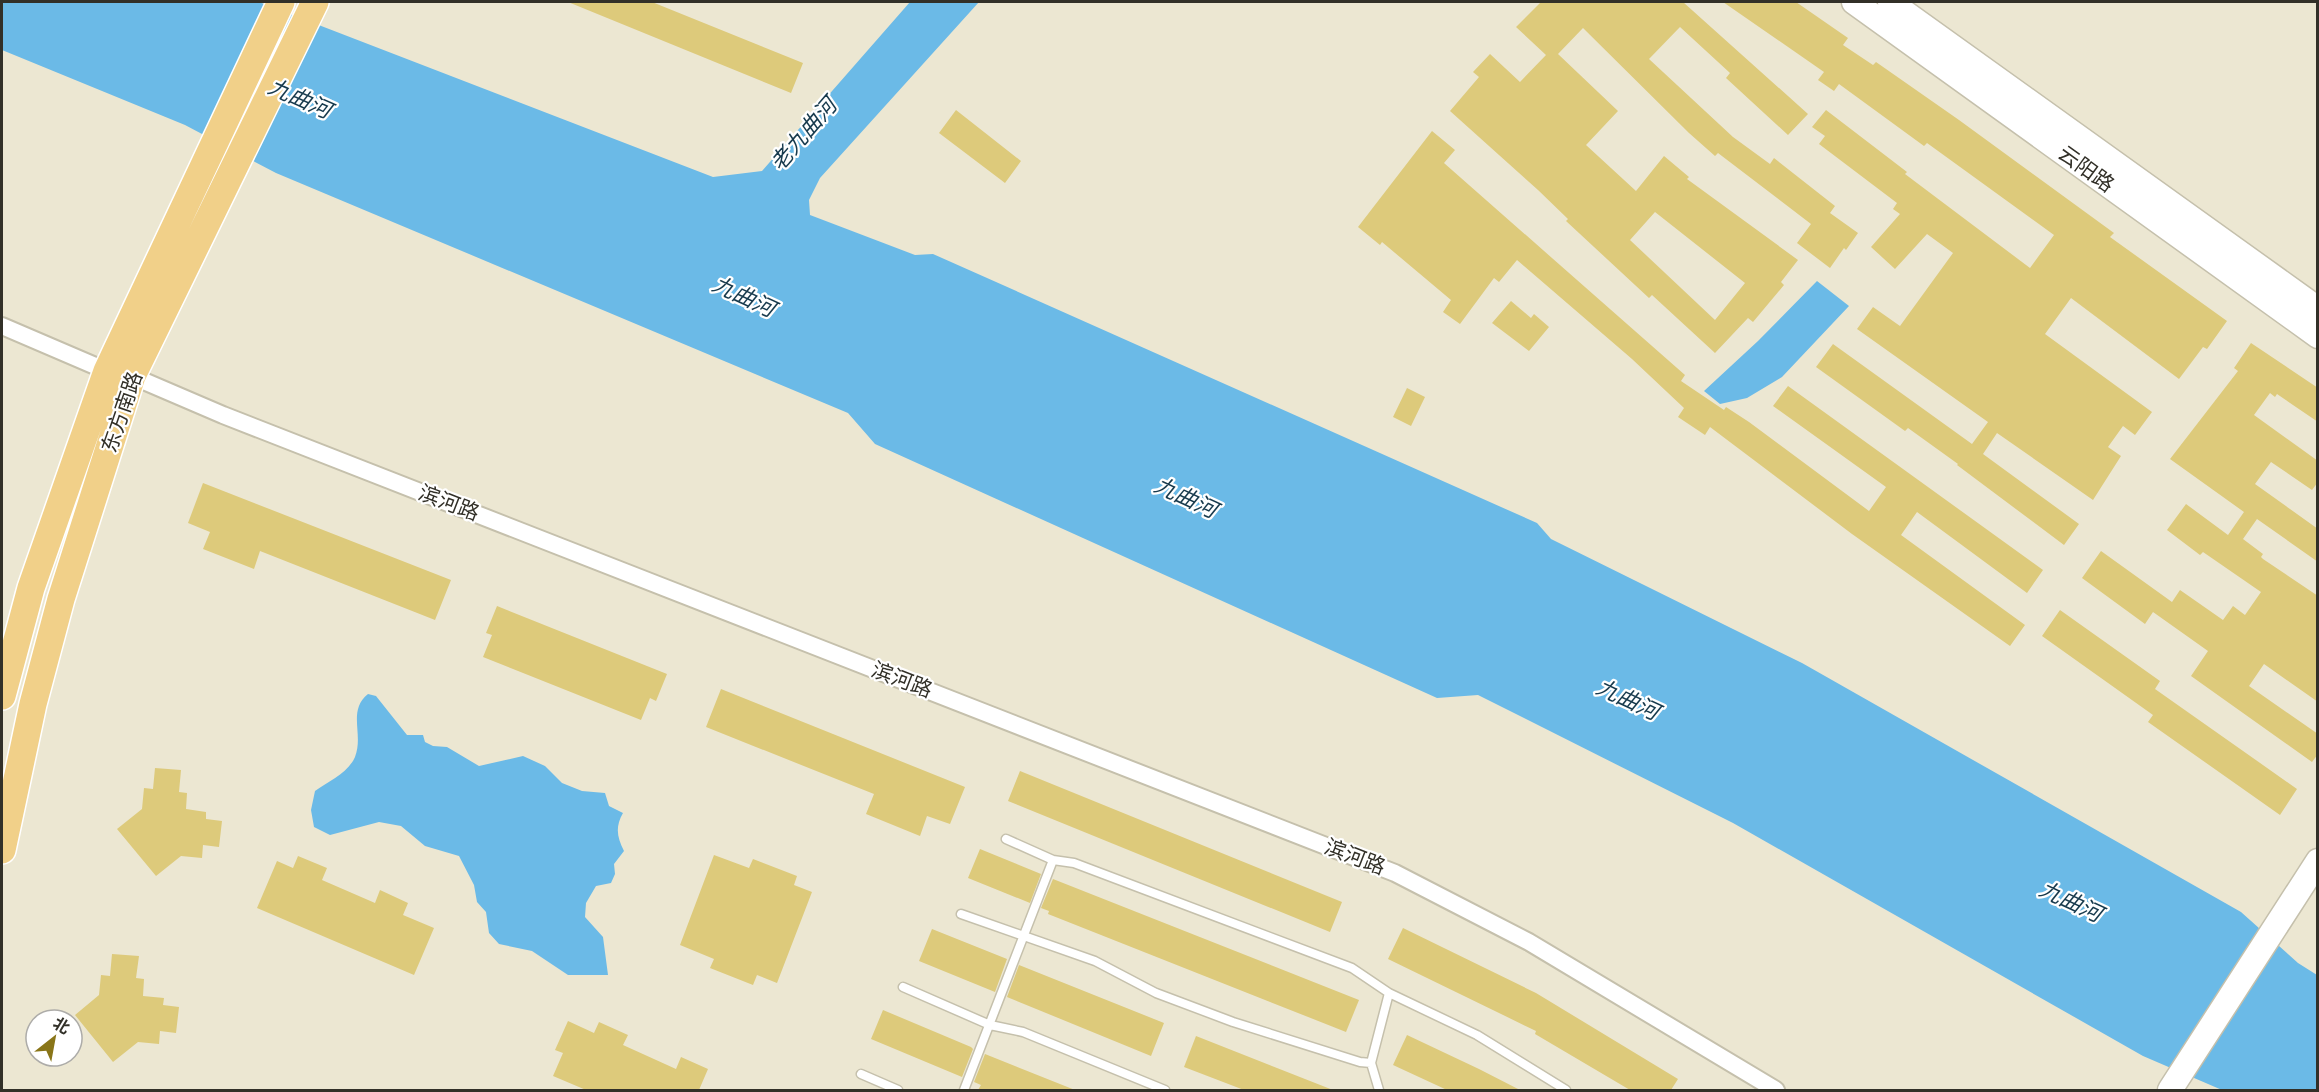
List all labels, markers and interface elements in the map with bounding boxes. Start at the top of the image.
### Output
water label: 九曲河 [264,72,339,126]
water label: 老九曲河 [764,89,845,176]
street label: 云阳路 [2053,139,2120,197]
water label: 九曲河 [708,269,783,324]
street label: 东方南路 [95,368,147,456]
water label: 九曲河 [1150,470,1225,525]
street label: 滨河路 [415,479,483,525]
street label: 滨河路 [868,656,936,702]
water label: 九曲河 [1592,672,1667,727]
street label: 滨河路 [1321,833,1389,879]
water label: 九曲河 [2035,874,2110,929]
north arrow [24,1008,84,1068]
text: 北 [50,1012,74,1038]

